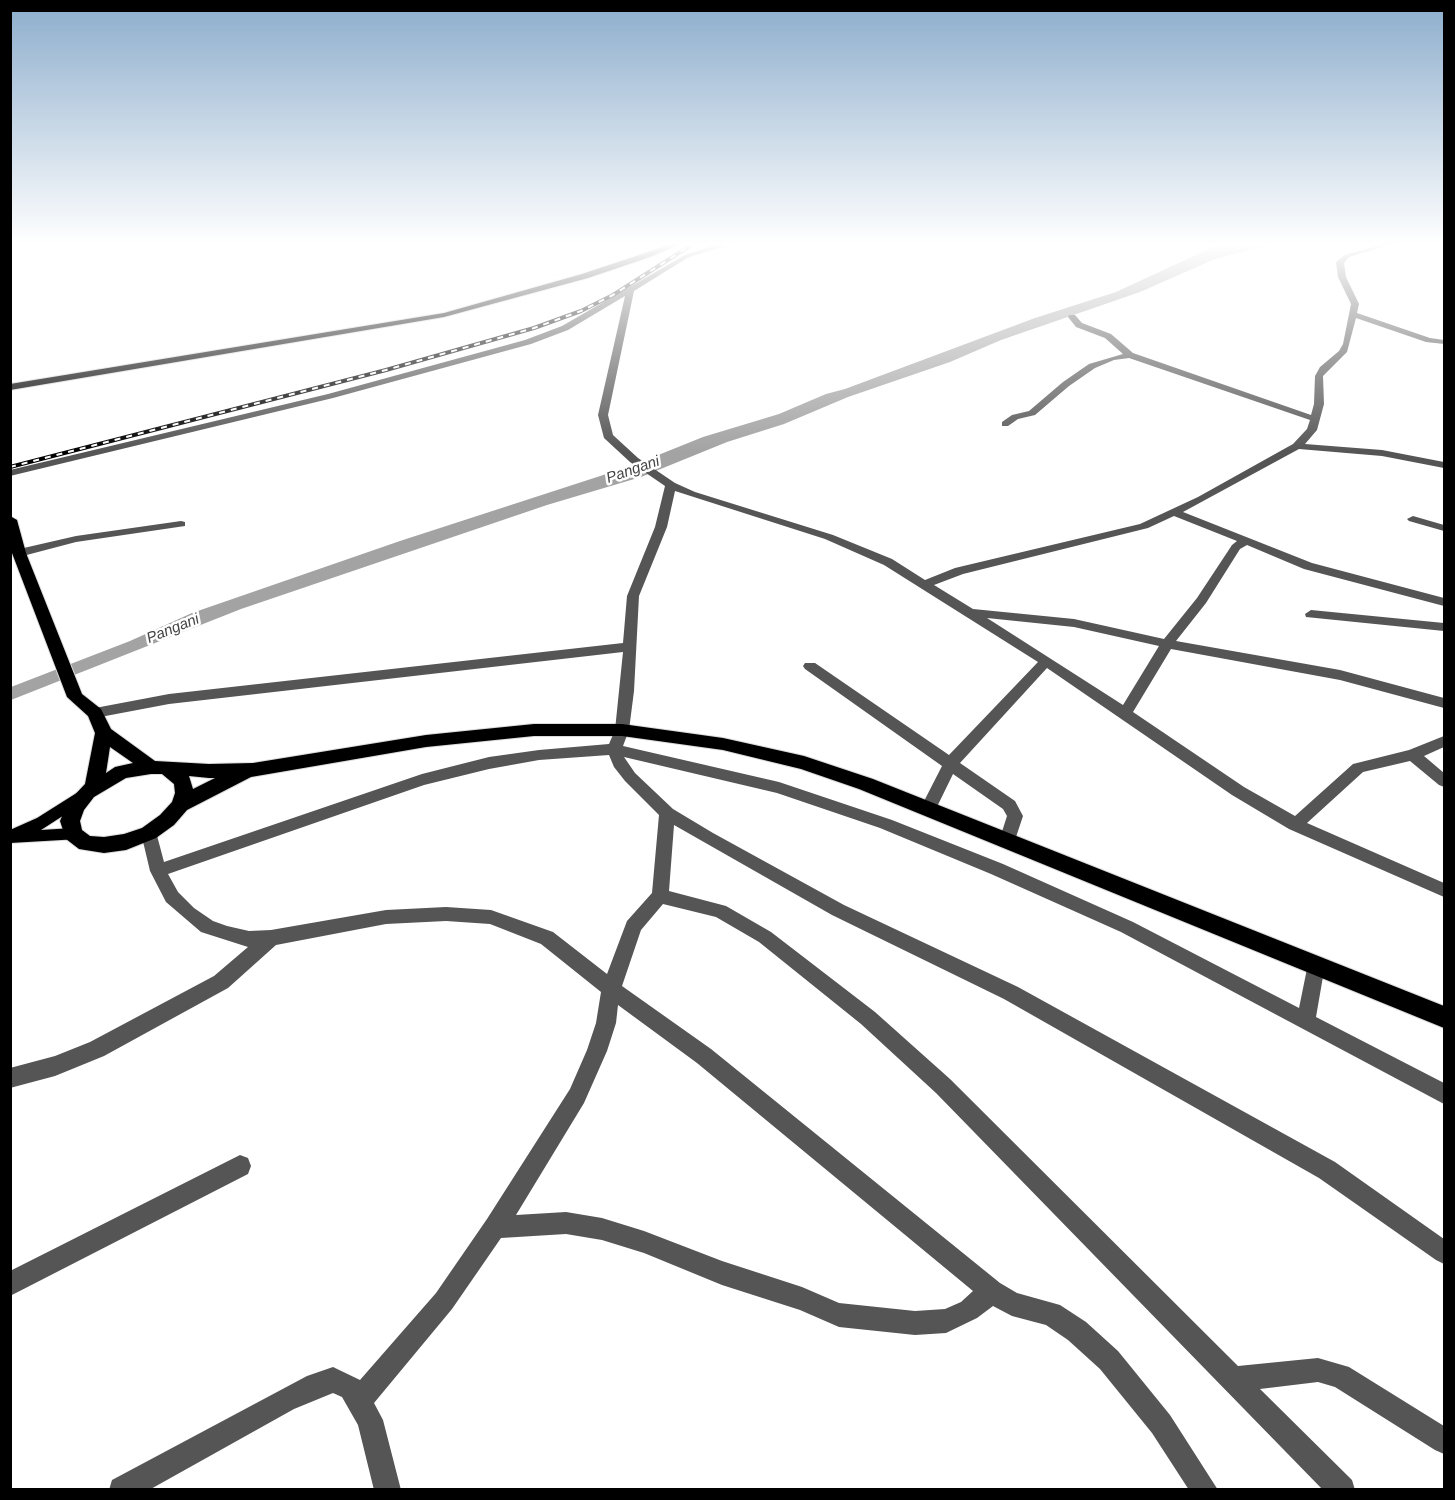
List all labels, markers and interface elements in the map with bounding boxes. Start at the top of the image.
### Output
water label: Pangani [604,453,662,487]
water label: Pangani [144,610,202,648]

